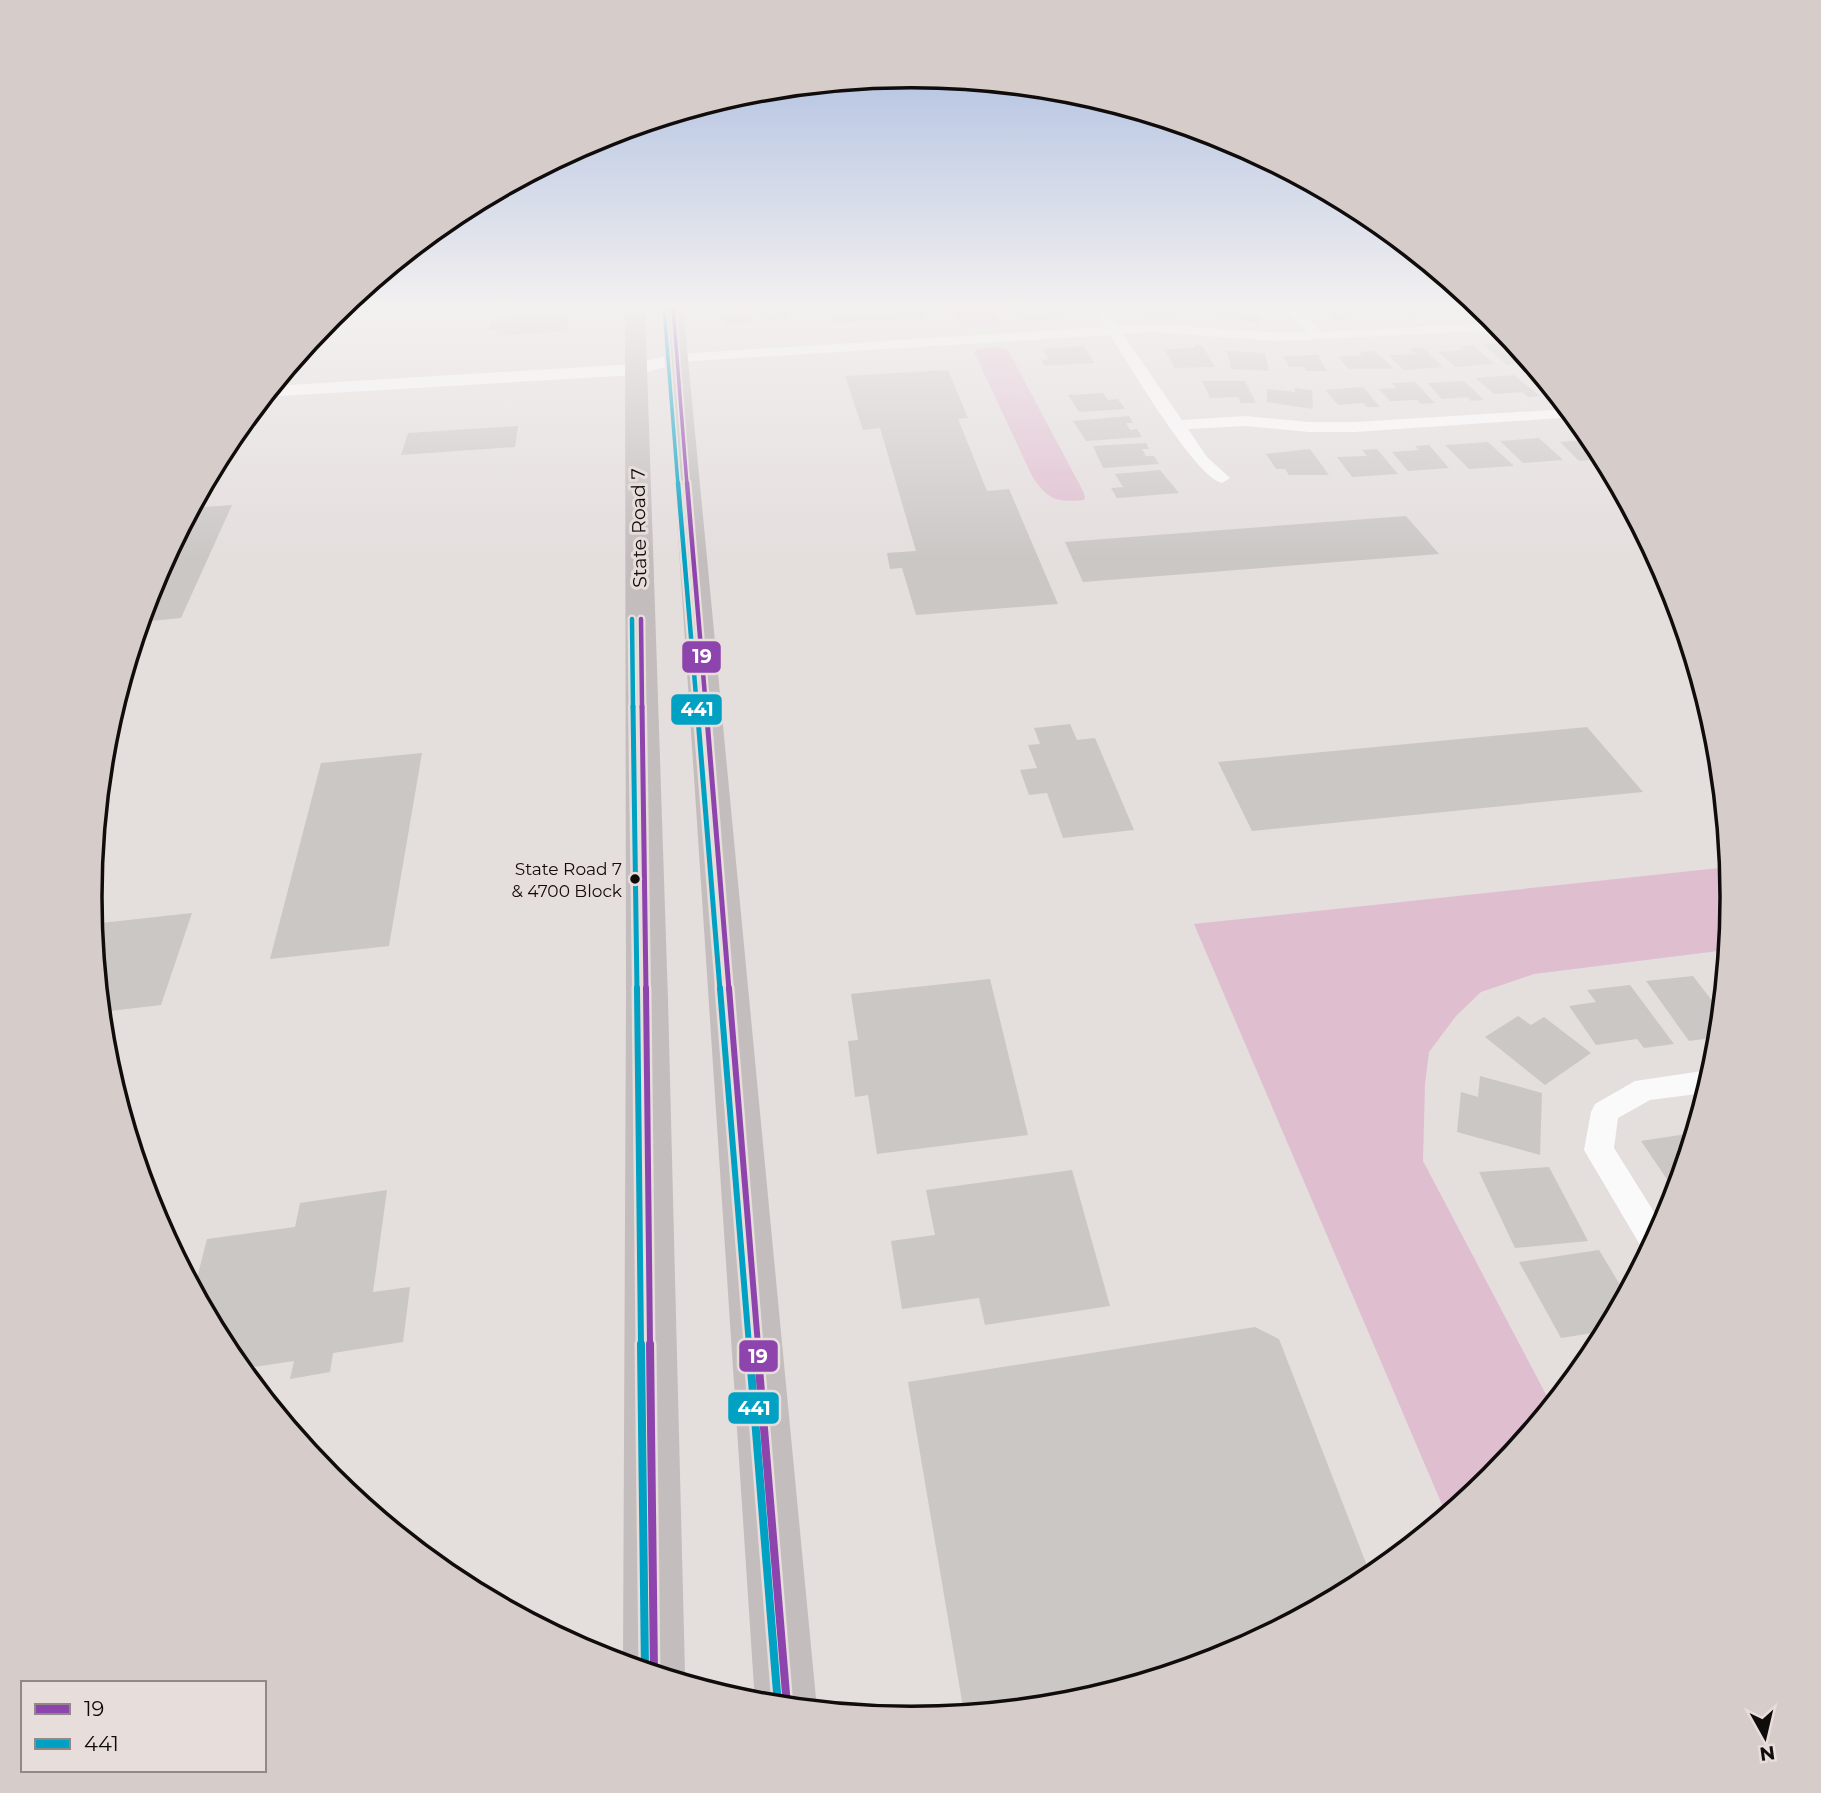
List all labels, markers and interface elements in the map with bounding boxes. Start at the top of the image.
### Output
street label: State Road 7 [626,468,652,588]
line badge: 19 [681,640,722,674]
text: 19 [692,645,712,668]
line badge: 441 [670,693,723,726]
text: 441 [680,698,714,721]
place label: State Road 7 & 4700 Block [511,859,623,901]
marker: State Road 7 & 4700 Block [628,872,642,886]
line badge: 19 [738,1339,779,1373]
text: 19 [748,1345,768,1368]
line badge: 441 [727,1391,780,1425]
text: 441 [737,1397,771,1420]
legend [21,1681,266,1772]
text: 19 [84,1696,104,1721]
north arrow [1730,1702,1800,1772]
text: 441 [84,1731,119,1756]
text: N [1758,1741,1777,1766]

